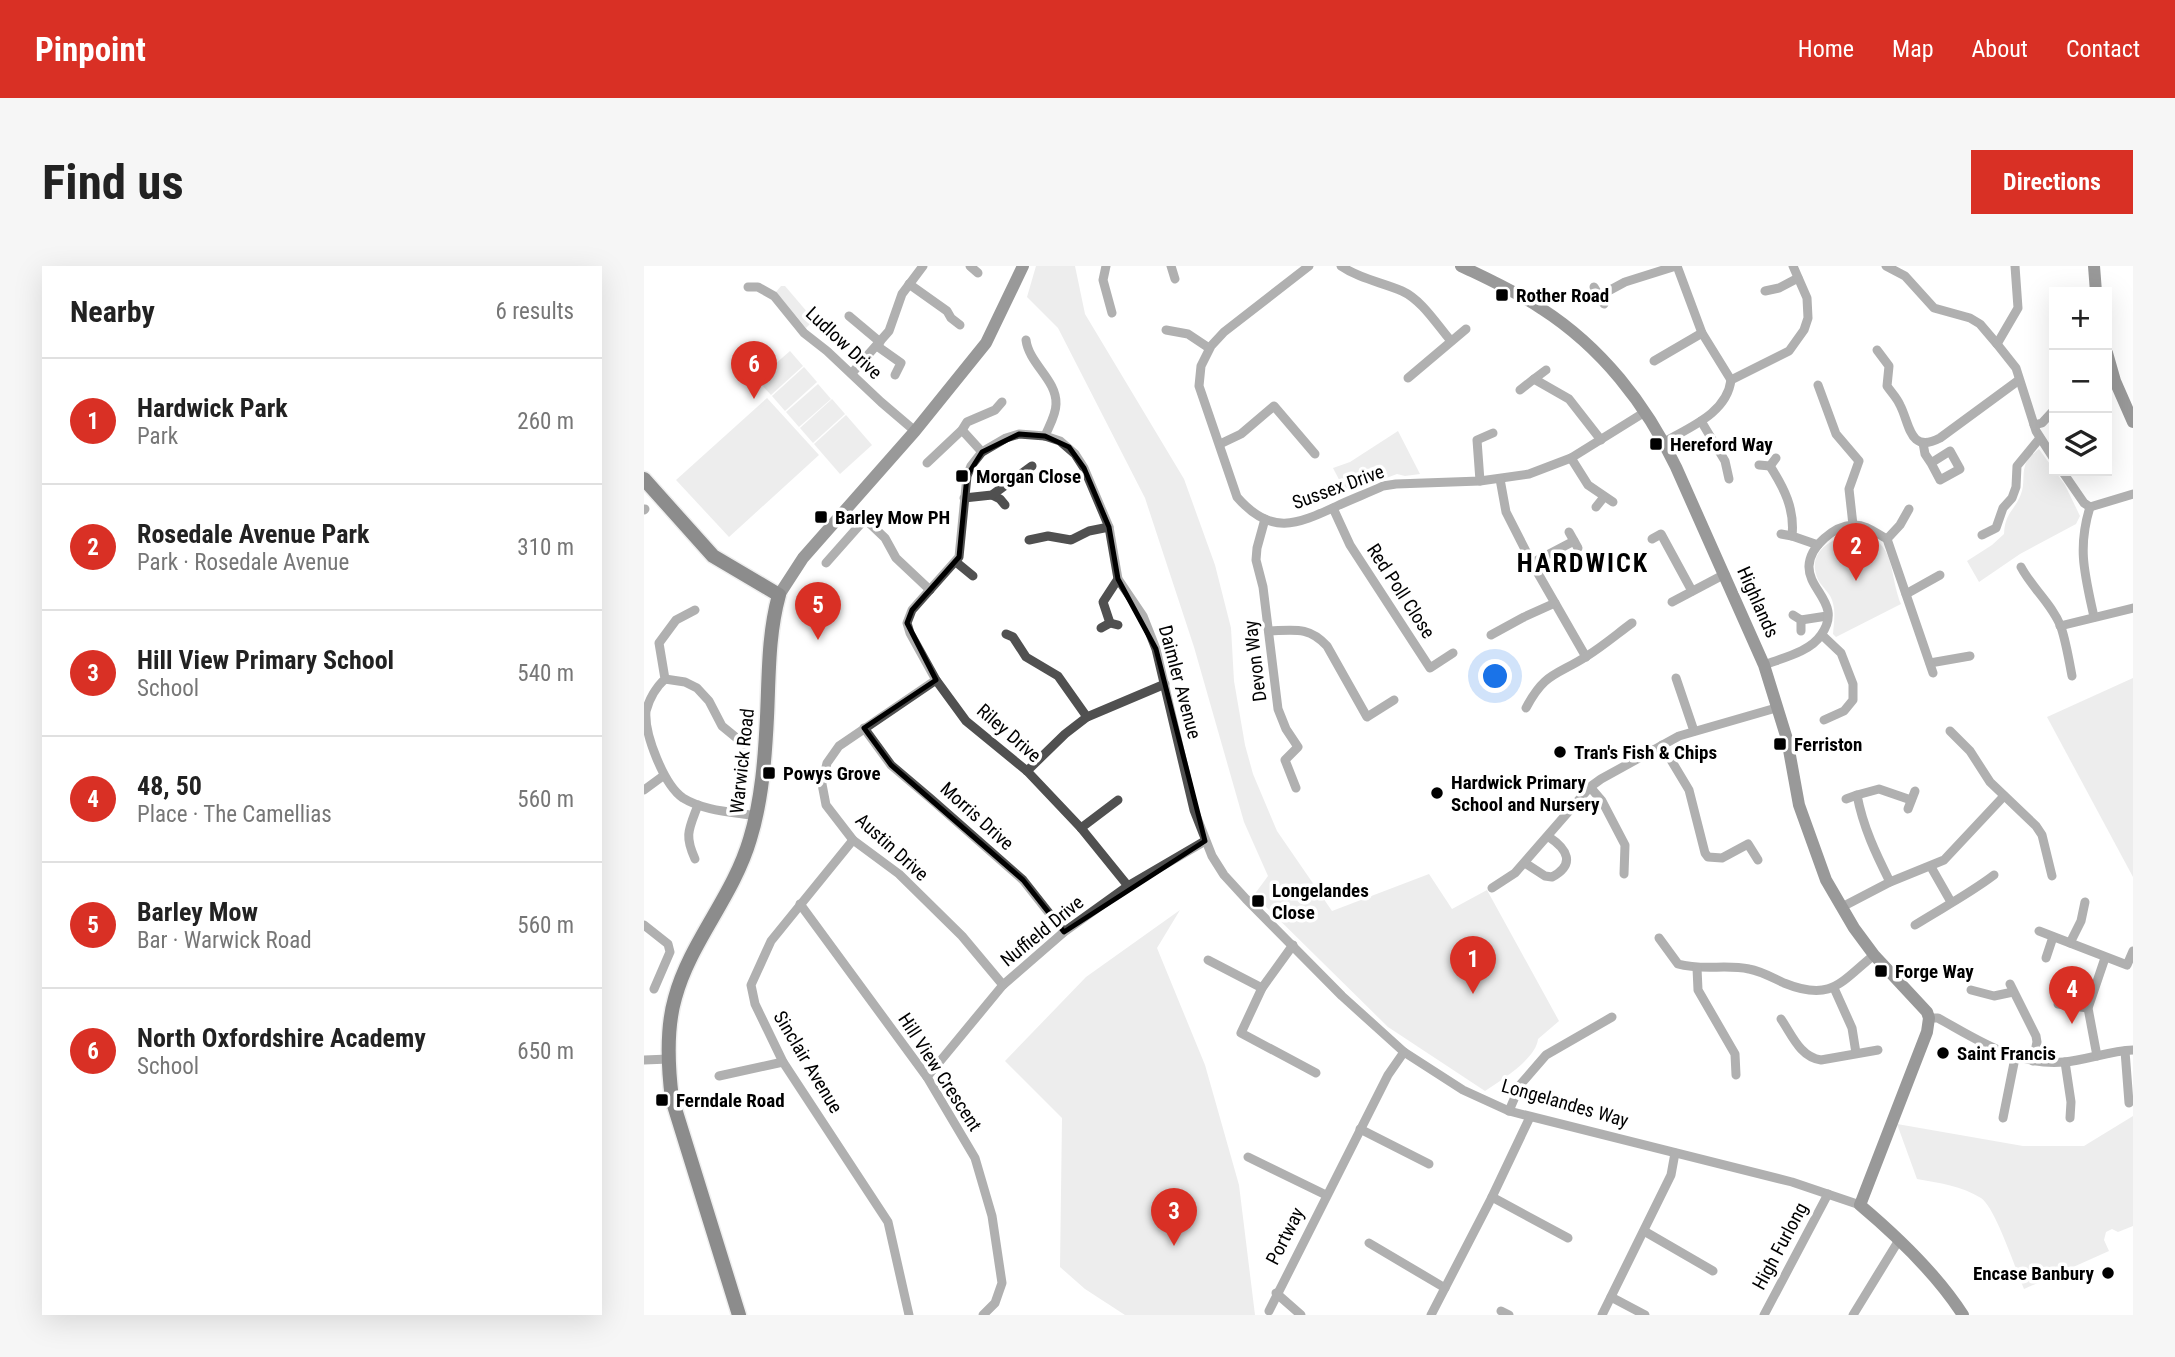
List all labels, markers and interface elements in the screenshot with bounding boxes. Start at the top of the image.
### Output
text: Pinpoint [35,30,146,69]
text: Home [1798,35,1854,63]
text: Map [1892,35,1934,63]
text: About [1972,35,2028,63]
text: Contact [2066,35,2140,63]
button: Directions [1971,150,2133,214]
text: Find us [42,154,184,211]
place label: Rother Road [1516,284,1609,307]
marker: Rother Road [1494,287,1510,303]
map controls [2049,287,2112,476]
button: + [2049,287,2112,350]
text: Nearby [70,294,155,329]
text: 6 results [496,298,574,325]
street label: Ludlow Drive [801,302,887,384]
pin: 6 [731,341,777,399]
button: − [2049,350,2112,413]
text: Hardwick Park [137,393,288,423]
text: 1 [87,408,99,435]
text: 260 m [517,408,574,435]
button: layers [2049,413,2112,476]
text: Park [137,423,178,450]
place label: Hereford Way [1670,433,1773,456]
marker: Hereford Way [1648,436,1664,452]
street label: Sussex Drive [1289,460,1387,514]
place label: Morgan Close [976,465,1081,488]
marker: Morgan Close [954,468,970,484]
place label: Barley Mow PH [835,506,950,529]
marker: Barley Mow PH [813,509,829,525]
text: Rosedale Avenue Park [137,519,369,549]
pin: 2 [1833,523,1879,581]
text: 2 [87,534,99,561]
text: 310 m [517,534,574,561]
street label: Red Poll Close [1362,539,1440,643]
district label: HARDWICK [1517,548,1649,578]
text: Park · Rosedale Avenue [137,549,349,576]
street label: Highlands [1732,563,1784,641]
pin: 5 [795,582,841,640]
street label: Devon Way [1239,619,1271,703]
street label: Daimler Avenue [1154,623,1206,741]
text: Hill View Primary School [137,645,394,675]
your location [1478,659,1512,693]
text: 3 [87,660,99,687]
text: 540 m [517,660,574,687]
text: School [137,675,199,702]
street label: Riley Drive [972,699,1046,767]
street label: Warwick Road [725,707,759,815]
place label: Ferriston [1794,733,1862,756]
marker: Ferriston [1772,736,1788,752]
place label: Tran's Fish & Chips [1574,741,1717,764]
marker: Tran's Fish & Chips [1552,744,1568,760]
place label: Powys Grove [783,762,881,785]
marker: Powys Grove [761,765,777,781]
text: 48, 50 [137,771,202,801]
place label: Hardwick Primary School and Nursery [1451,771,1600,816]
street label: Morris Drive [936,777,1018,855]
marker: Hardwick Primary School and Nursery [1429,785,1445,801]
text: 4 [87,786,99,813]
text: 560 m [517,786,574,813]
text: Place · The Camellias [137,801,332,828]
street label: Austin Drive [851,808,933,886]
place label: Longelandes Close [1272,879,1369,924]
street label: Nuffield Drive [996,891,1088,971]
marker: Longelandes Close [1250,893,1266,909]
text: Barley Mow [137,897,258,927]
text: 5 [87,912,99,939]
text: 560 m [517,912,574,939]
text: Bar · Warwick Road [137,927,312,954]
pin: 1 [1450,936,1496,994]
place label: Forge Way [1895,960,1974,983]
marker: Forge Way [1873,963,1889,979]
pin: 4 [2049,966,2095,1024]
street label: Sinclair Avenue [769,1007,847,1117]
street label: Hill View Crescent [893,1009,987,1135]
text: North Oxfordshire Academy [137,1023,426,1053]
text: 6 [87,1038,99,1065]
text: 650 m [517,1038,574,1065]
place label: Saint Francis [1957,1042,2056,1065]
marker: Saint Francis [1935,1045,1951,1061]
text: School [137,1053,199,1080]
street label: Longelandes Way [1499,1074,1631,1132]
place label: Ferndale Road [676,1089,785,1112]
marker: Ferndale Road [654,1092,670,1108]
pin: 3 [1151,1188,1197,1246]
street label: High Furlong [1747,1198,1813,1294]
street label: Portway [1261,1204,1309,1268]
place label: Encase Banbury [1973,1262,2095,1285]
marker: Encase Banbury [2100,1265,2116,1281]

